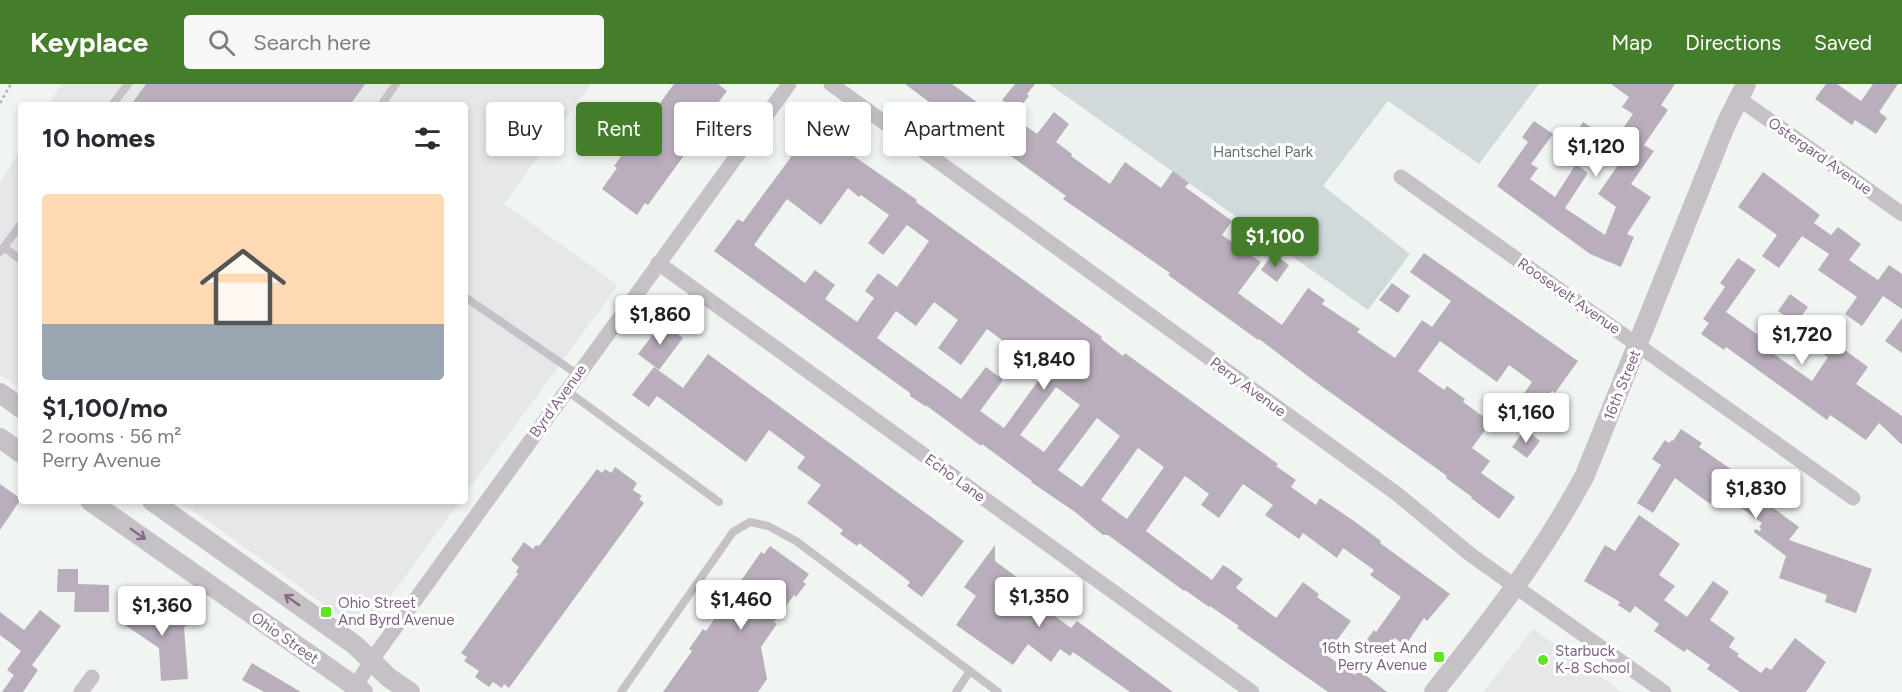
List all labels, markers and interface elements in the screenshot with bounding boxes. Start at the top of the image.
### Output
search box [184,15,604,69]
text: Keyplace [30,25,148,59]
icon: search [205,26,238,59]
text: Search here [253,29,371,56]
text: Map [1611,30,1652,55]
text: Directions [1685,30,1781,55]
text: Saved [1814,30,1872,55]
chip: Buy [486,102,564,156]
chip: Rent [576,102,662,156]
chip: Filters [674,102,773,156]
chip: New [785,102,871,156]
chip: Apartment [883,102,1026,156]
street label: Ostergard Avenue [1765,114,1875,198]
text: 10 homes [42,122,155,154]
icon: filters [411,122,444,155]
pin: $1,120 [1547,127,1645,178]
text: $1,120 [1567,134,1625,158]
park label: Hantschel Park [1213,143,1314,161]
pin: $1,100 [1226,217,1324,268]
text: $1,100 [1245,224,1305,248]
icon: home [189,233,297,341]
street label: Roosevelt Avenue [1514,254,1624,338]
pin: $1,860 [611,295,709,346]
text: $1,860 [629,302,691,326]
pin: $1,720 [1753,315,1851,366]
text: $1,720 [1772,322,1832,346]
pin: $1,840 [995,340,1093,391]
text: $1,840 [1013,347,1075,371]
street label: 16th Street [1600,347,1644,423]
street label: Perry Avenue [1207,354,1289,420]
street label: Byrd Avenue [526,361,590,441]
text: $1,100/mo [42,392,168,424]
pin: $1,160 [1477,393,1575,444]
text: $1,160 [1497,400,1555,424]
text: 2 rooms · 56 m² [42,424,181,448]
text: Perry Avenue [42,448,161,472]
street label: Echo Lane [921,450,989,506]
pin: $1,830 [1707,469,1805,520]
text: $1,830 [1726,476,1786,500]
one-way arrow [129,528,145,541]
pin: $1,350 [990,577,1088,628]
pin: $1,460 [692,580,790,631]
text: $1,350 [1009,584,1069,608]
pin: $1,360 [113,586,211,637]
text: $1,460 [710,587,772,611]
text: $1,360 [132,593,192,617]
one-way arrow [284,594,300,606]
place label: Ohio Street And Byrd Avenue [338,594,454,629]
marker: Ohio Street And Byrd Avenue [319,605,333,619]
street label: Ohio Street [248,608,322,668]
place label: 16th Street And Perry Avenue [1322,639,1427,674]
place label: Starbuck K-8 School [1555,642,1630,677]
marker: 16th Street And Perry Avenue [1432,650,1446,664]
marker: Starbuck K-8 School [1536,653,1550,667]

